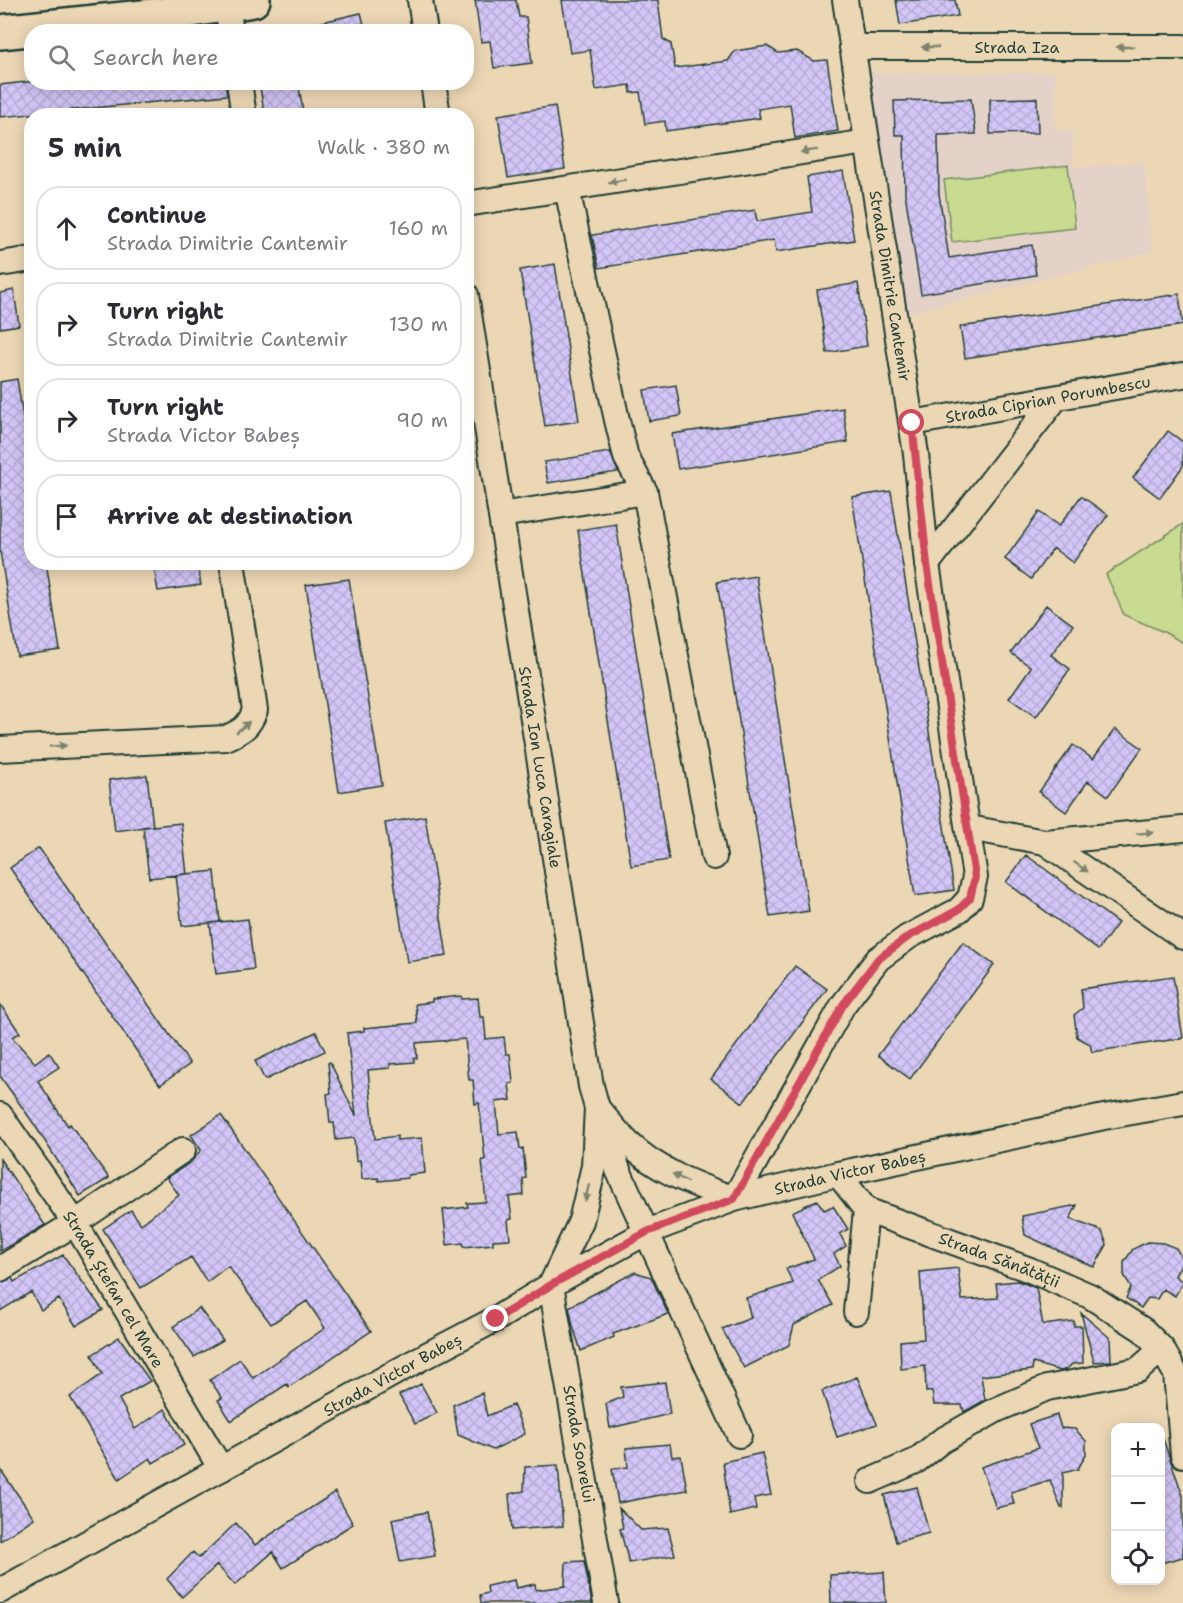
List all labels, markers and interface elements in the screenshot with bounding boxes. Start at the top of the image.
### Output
search box [24,24,474,90]
street label: Strada Iza [975,37,1060,58]
icon: search [45,41,78,74]
one-way arrow [920,42,939,52]
one-way arrow [1115,42,1134,52]
text: Search here [93,43,219,72]
text: 5 min [48,130,122,165]
text: Walk · 380 m [317,134,450,160]
one-way arrow [800,146,819,155]
one-way arrow [607,177,626,186]
street label: Strada Dimitrie Cantemir [865,189,915,383]
text: Continue [107,201,207,230]
icon: ahead [50,212,83,245]
text: 160 m [389,215,448,241]
text: Strada Dimitrie Cantemir [107,230,348,256]
text: Turn right [107,297,224,326]
icon: right [50,308,83,341]
text: 130 m [389,311,448,337]
text: Strada Dimitrie Cantemir [107,326,348,352]
street label: Strada Ciprian Porumbescu [944,370,1152,427]
text: Turn right [107,393,224,422]
icon: right [50,404,83,437]
text: 90 m [396,407,448,433]
route start [898,409,924,435]
text: Strada Victor Babeș [107,422,300,448]
icon: arrive [50,500,83,533]
text: Arrive at destination [107,502,353,531]
street label: Strada Ion Luca Caragiale [514,665,567,870]
one-way arrow [236,721,251,734]
one-way arrow [49,741,68,751]
one-way arrow [1136,828,1155,838]
one-way arrow [1073,861,1089,873]
street label: Strada Victor Babeș [772,1145,928,1199]
one-way arrow [671,1173,688,1183]
one-way arrow [582,1184,591,1203]
street label: Strada Ștefan cel Mare [59,1206,169,1371]
street label: Strada Sănătății [936,1227,1063,1292]
route end [482,1305,508,1331]
street label: Strada Victor Babeș [319,1328,466,1421]
street label: Strada Soarelui [558,1383,600,1505]
map controls [1111,1423,1165,1585]
button: + [1111,1423,1165,1477]
button: − [1111,1477,1165,1531]
button: locate [1111,1531,1165,1585]

